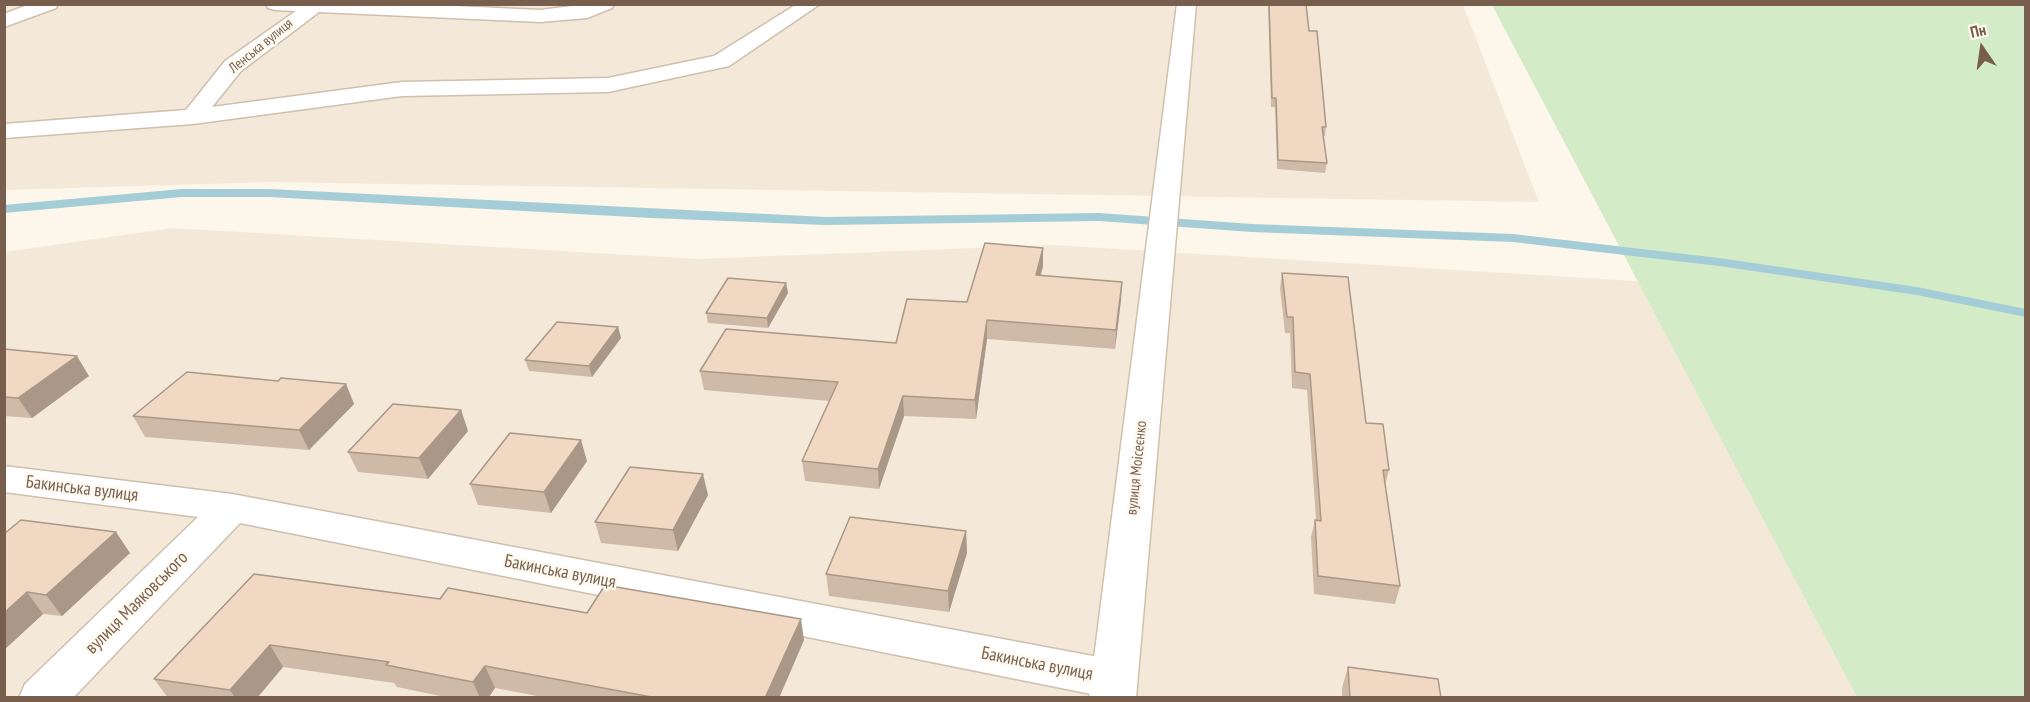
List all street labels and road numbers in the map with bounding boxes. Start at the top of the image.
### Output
street label: Ленська вулиця [226,15,296,77]
street label: вулиця Моісеєнко [1123,420,1151,516]
street label: Бакинська вулиця [25,471,139,507]
street label: вулиця Маяковського [81,547,193,659]
street label: Бакинська вулиця [502,551,618,593]
street label: Бакинська вулиця [979,643,1095,685]

